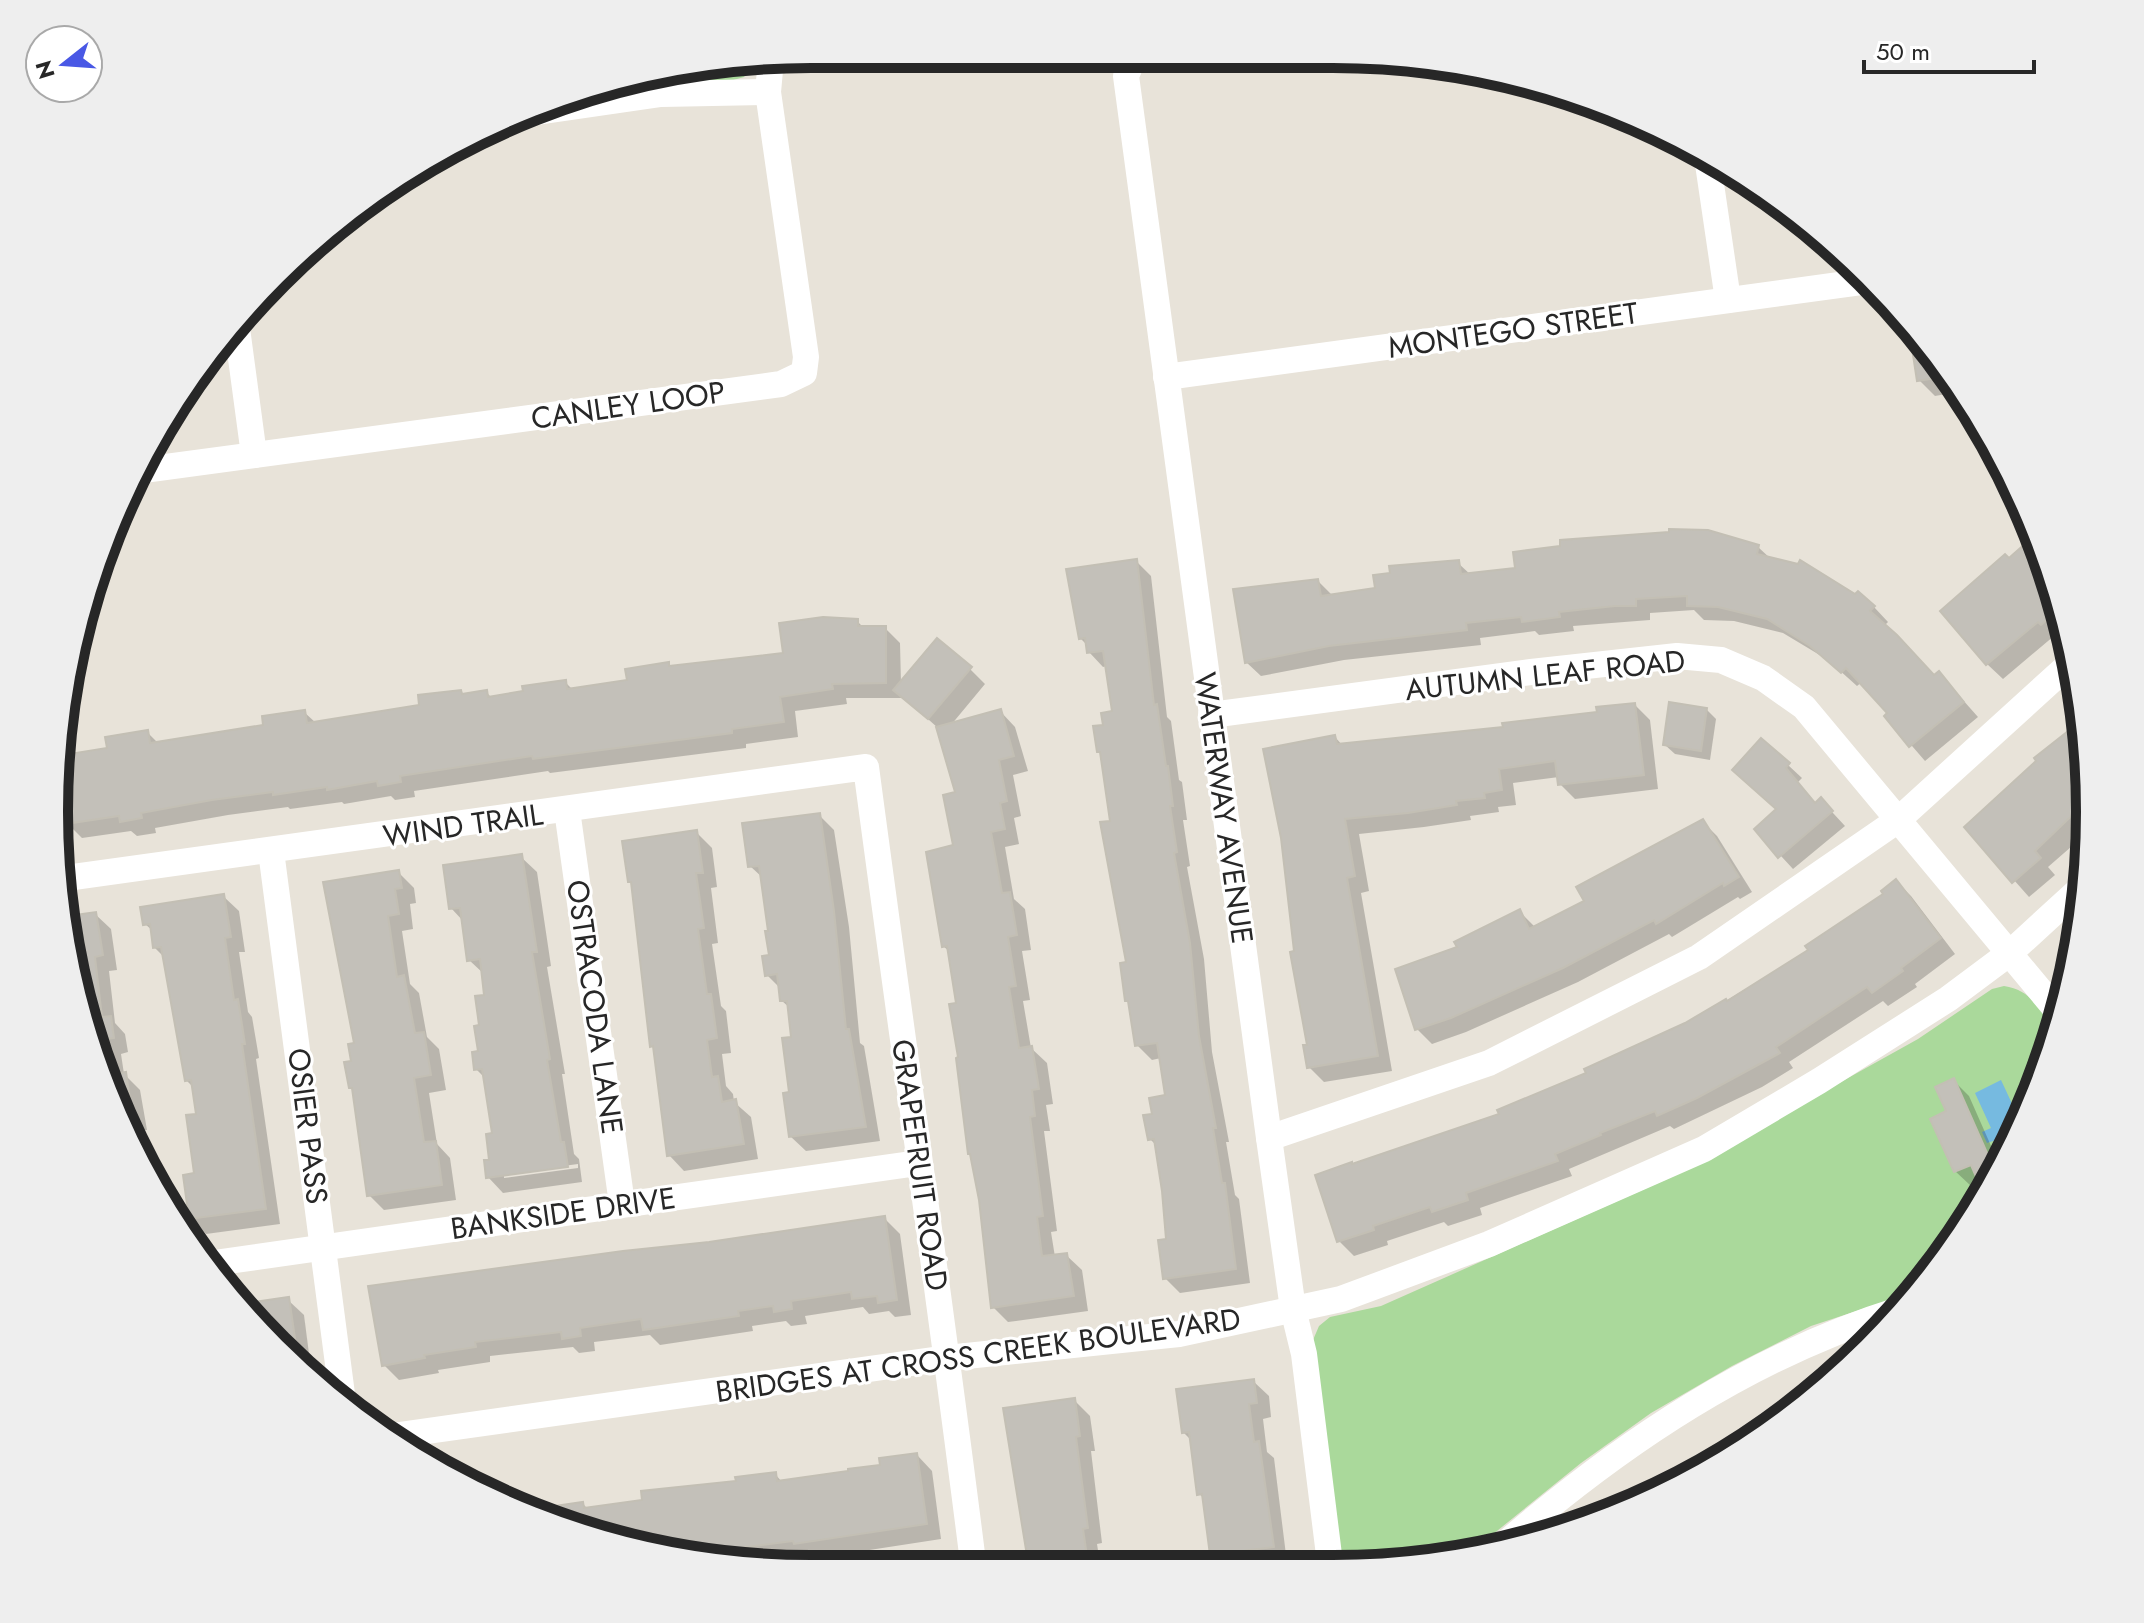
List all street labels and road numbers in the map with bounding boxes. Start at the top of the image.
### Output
street label: MONTEGO STREET [1385,291,1641,369]
street label: CANLEY LOOP [528,370,728,440]
street label: AUTUMN LEAF ROAD [1403,639,1687,711]
street label: WATERWAY AVENUE [1184,670,1264,946]
street label: WIND TRAIL [380,792,546,858]
street label: OSTRACODA LANE [556,877,634,1137]
street label: GRAPEFRUIT ROAD [881,1036,959,1294]
street label: OSIER PASS [277,1046,339,1206]
street label: BANKSIDE DRIVE [448,1176,678,1250]
street label: BRIDGES AT CROSS CREEK BOULEVARD [713,1297,1243,1413]

